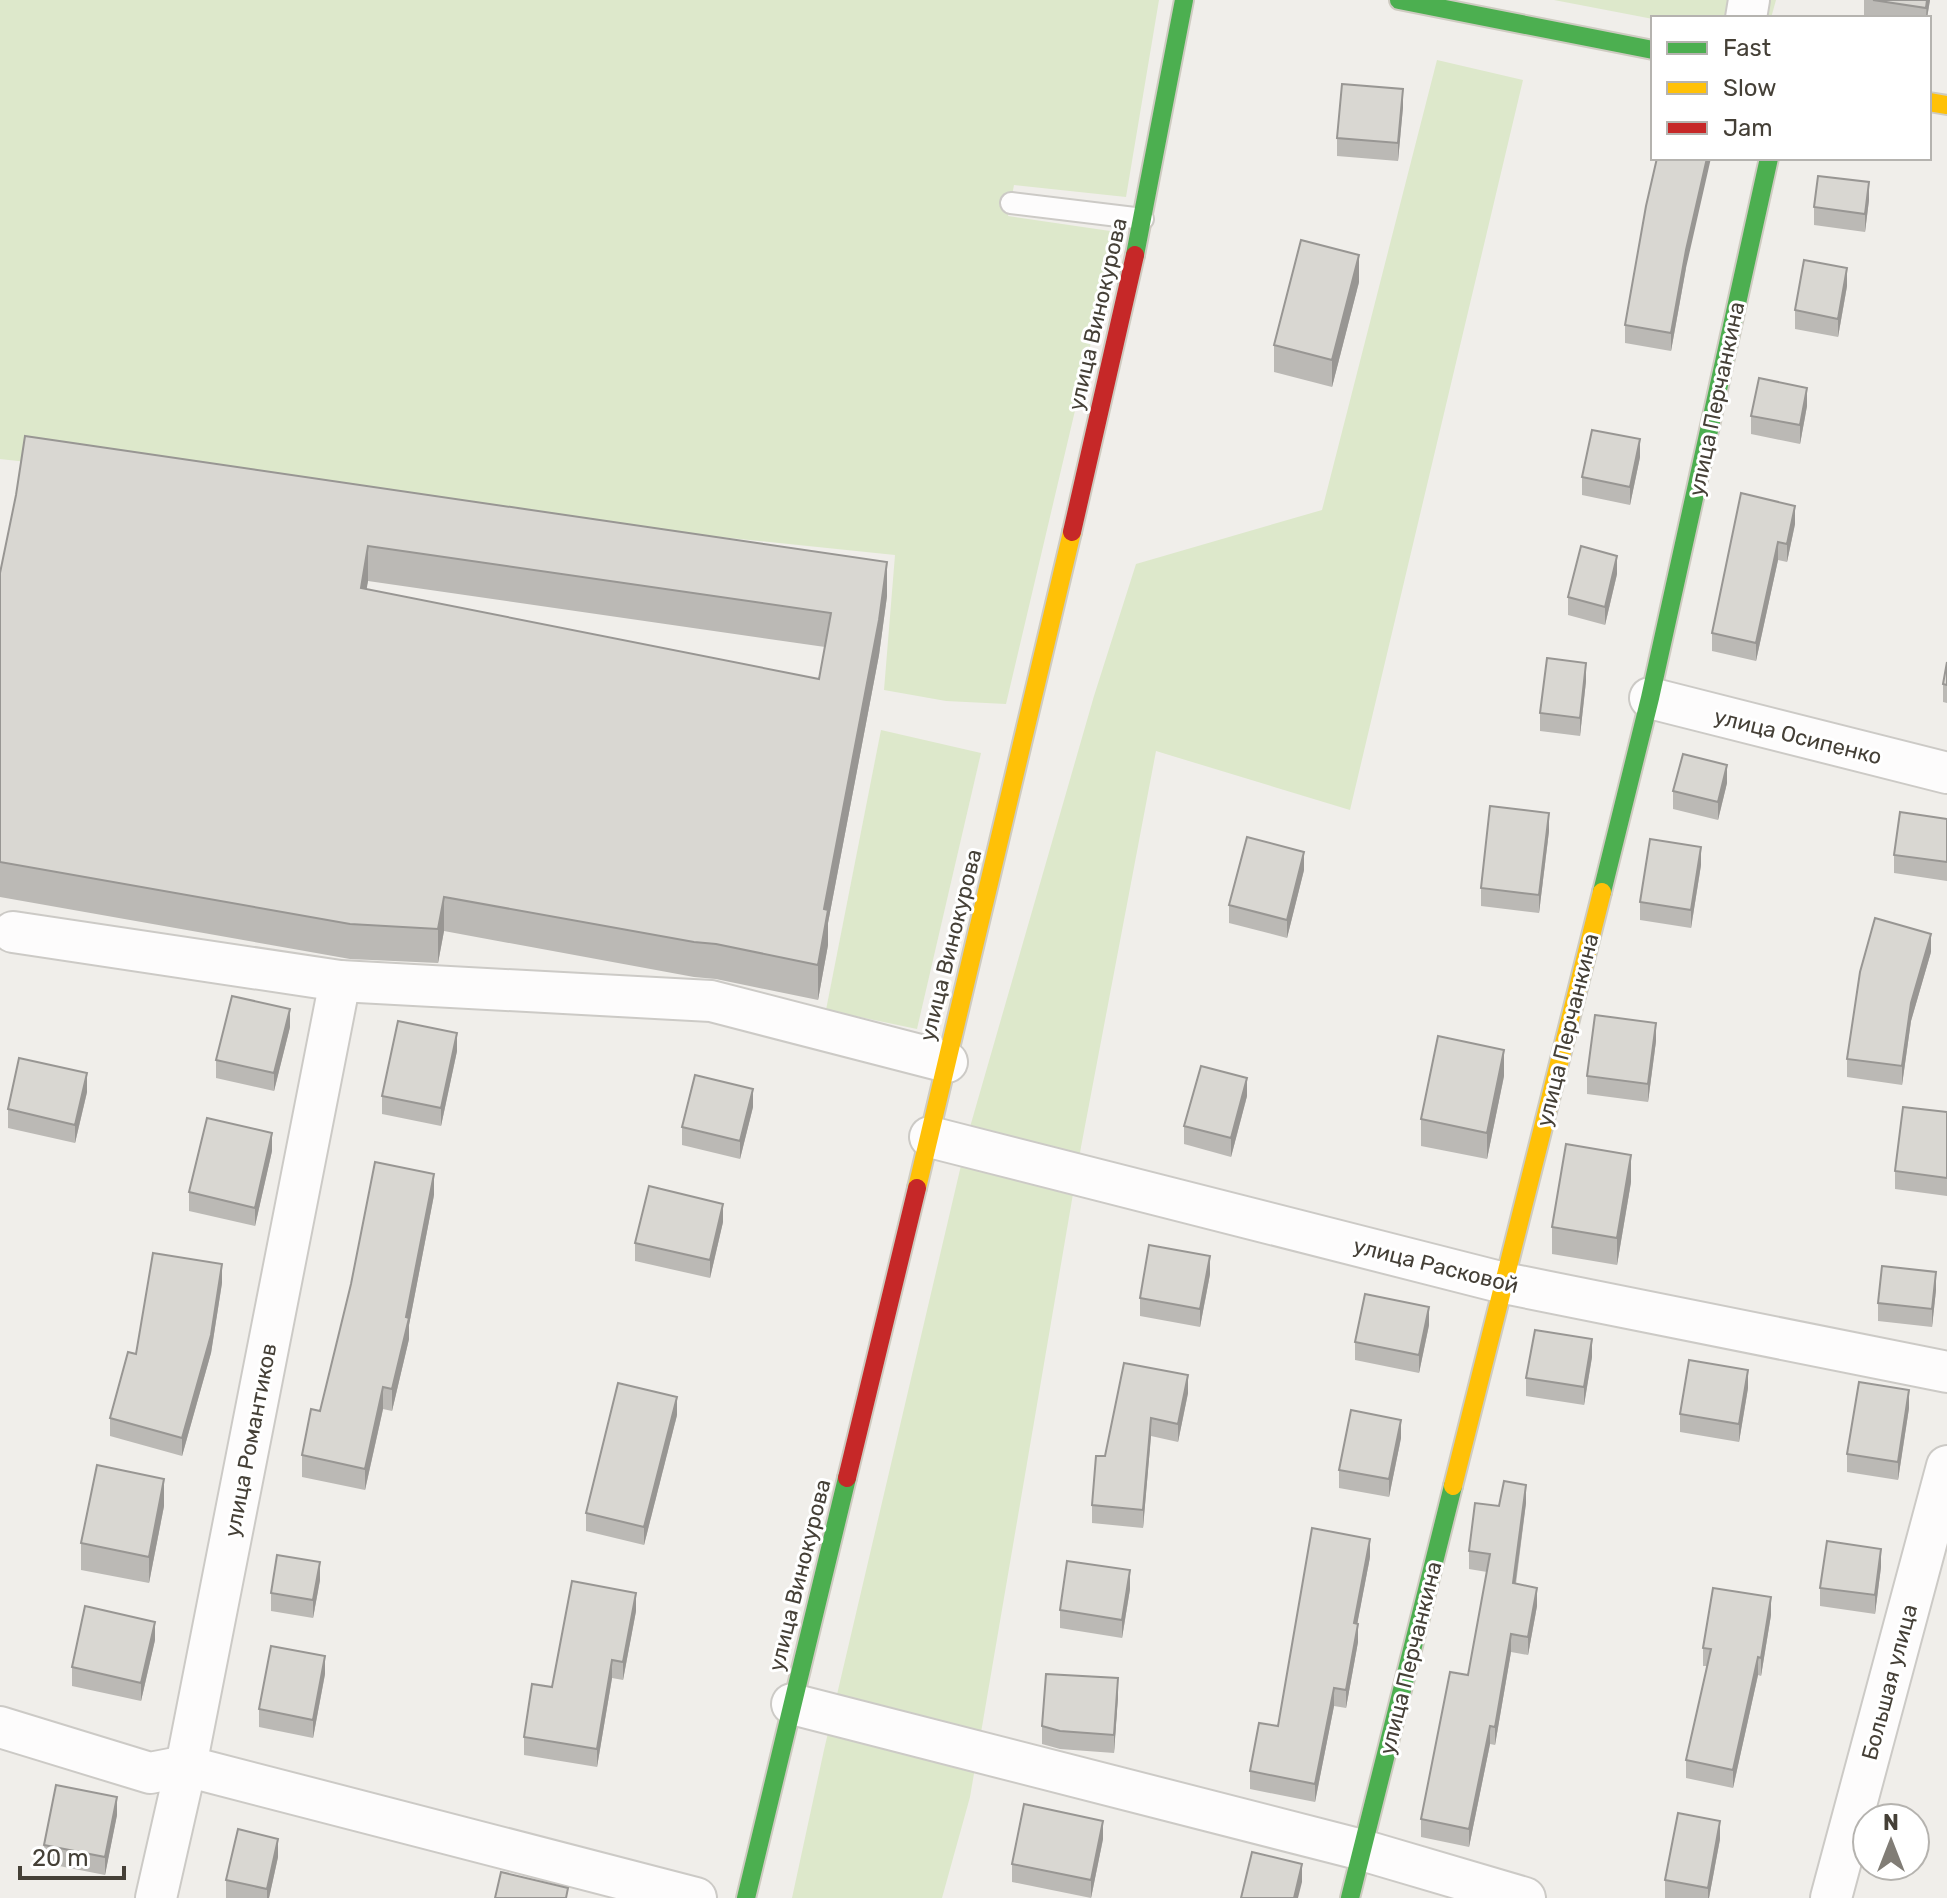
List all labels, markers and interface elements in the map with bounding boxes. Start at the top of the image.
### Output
legend [1651,16,1931,160]
text: Fast [1723,34,1771,62]
text: Slow [1723,74,1776,102]
text: Jam [1723,114,1773,142]
street label: улица Винокурова [1062,215,1133,413]
street label: улица Перчанкина [1683,299,1750,499]
street label: улица Осипенко [1711,703,1884,770]
street label: улица Винокурова [914,846,987,1044]
street label: улица Перчанкина [1530,931,1605,1130]
street label: улица Расковой [1350,1232,1521,1299]
street label: улица Романтиков [218,1341,283,1539]
street label: улица Винокурова [763,1476,836,1674]
street label: улица Перчанкина [1373,1559,1448,1758]
street label: Большая улица [1856,1601,1923,1763]
north arrow [1851,1802,1931,1882]
text: N [1883,1809,1899,1836]
scale bar [20,1830,124,1880]
text: 20 m [32,1844,89,1872]

